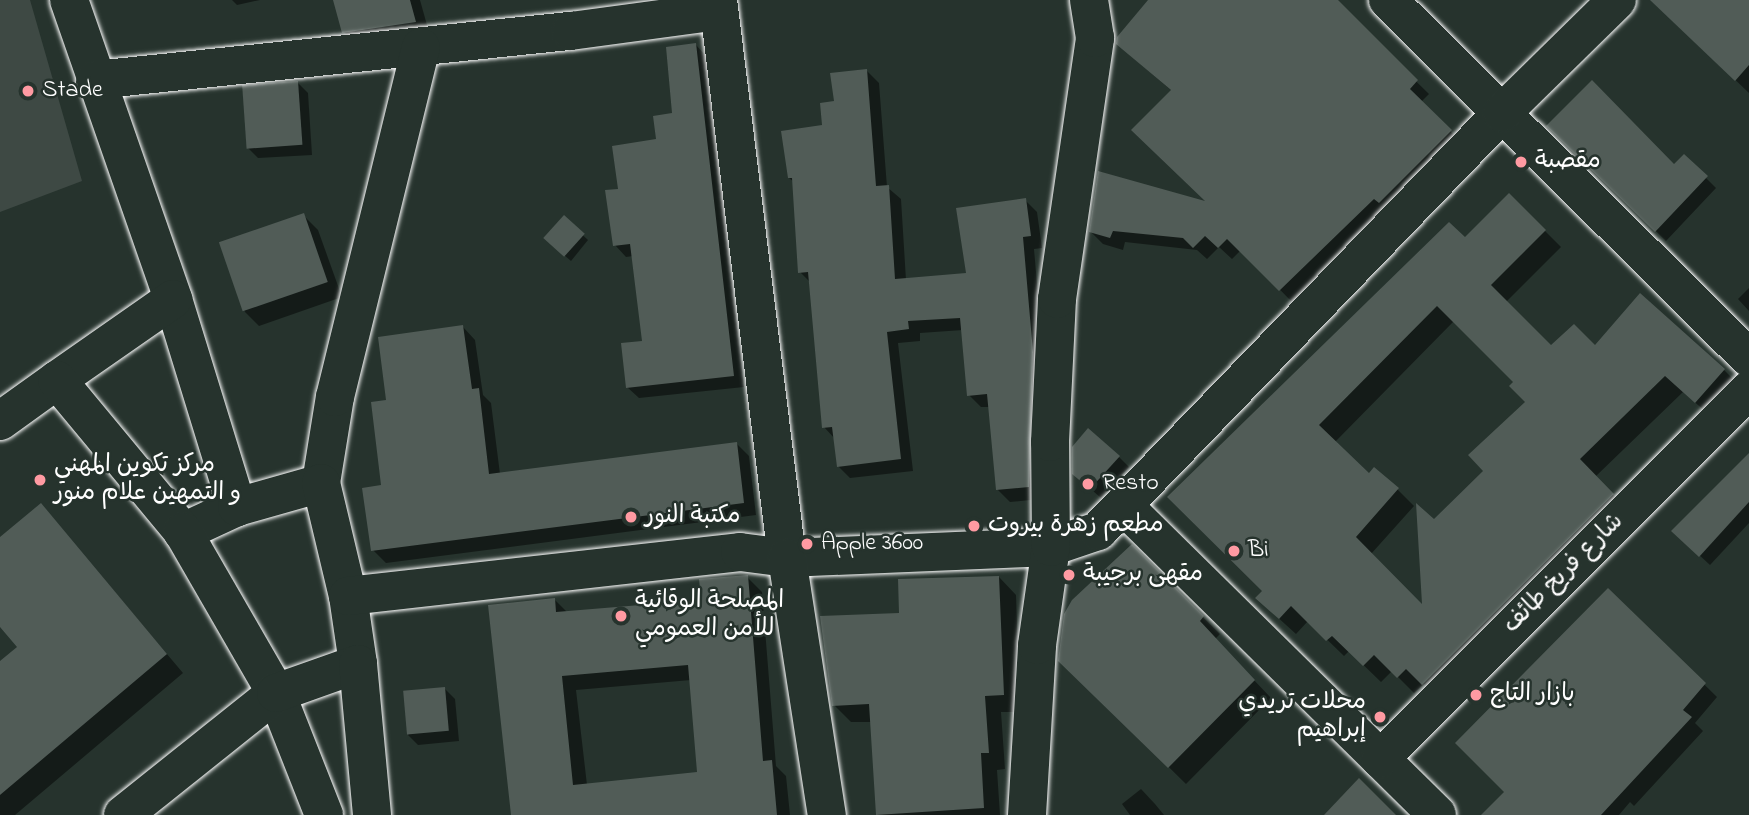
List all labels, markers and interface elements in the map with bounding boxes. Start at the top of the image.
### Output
place label: Stade [42,77,103,105]
marker: Stade [20,83,36,99]
place label: مقصبة [1535,148,1601,176]
marker: مقصبة [1513,154,1529,170]
place label: مركز تكوين المهني و التمهين علام منور [54,452,241,508]
place label: Resto [1102,470,1159,498]
marker: مركز تكوين المهني و التمهين علام منور [32,472,48,488]
marker: Resto [1080,476,1096,492]
place label: مكتبة النور [645,503,740,531]
street label: شارع فريخ طائف [1498,508,1630,640]
marker: مكتبة النور [623,509,639,525]
place label: مطعم زهرة بيروت [988,512,1164,540]
marker: مطعم زهرة بيروت [966,518,982,534]
place label: Apple 3600 [821,530,923,558]
marker: Apple 3600 [799,536,815,552]
place label: Bi [1248,537,1268,565]
marker: Bi [1226,543,1242,559]
place label: مقهى برجيبة [1083,561,1203,589]
marker: مقهى برجيبة [1061,567,1077,583]
place label: المصلحة الوقائية للأمن العمومي [635,588,784,644]
marker: المصلحة الوقائية للأمن العمومي [613,608,629,624]
place label: بازار التاج [1490,681,1575,709]
marker: بازار التاج [1468,687,1484,703]
place label: محلات تريدي إبراهيم [1238,689,1366,745]
marker: محلات تريدي إبراهيم [1372,709,1388,725]

